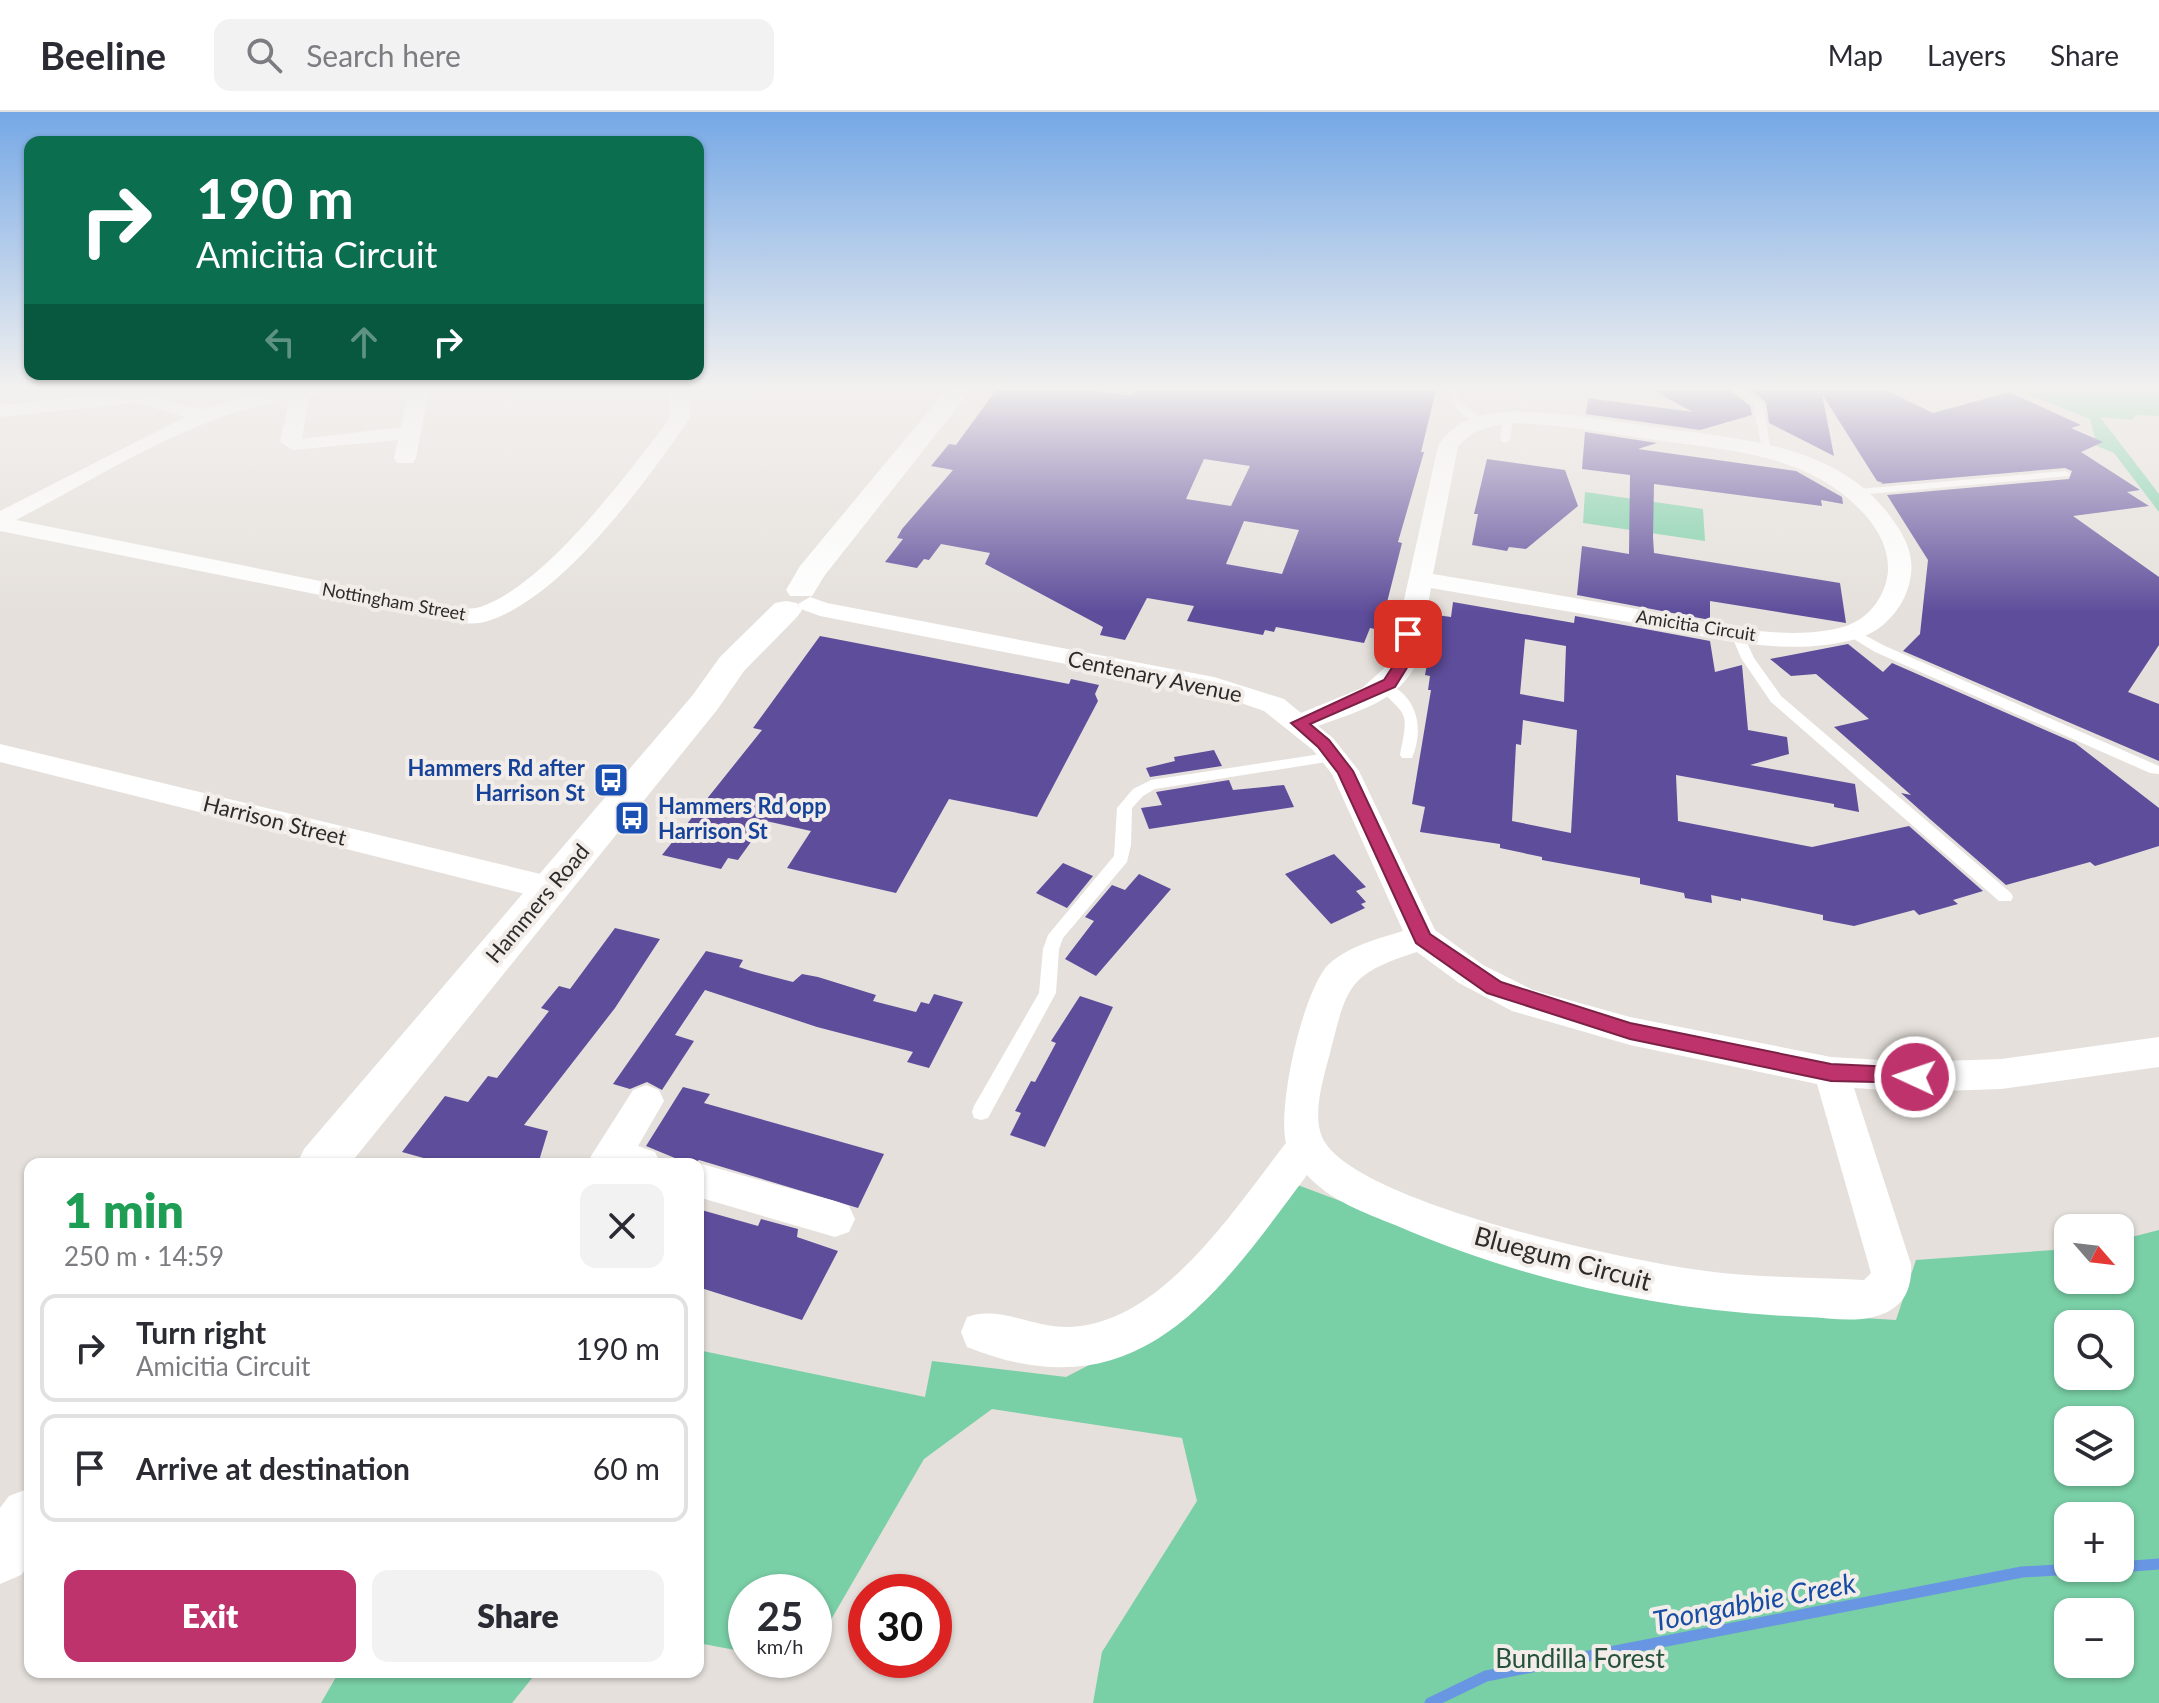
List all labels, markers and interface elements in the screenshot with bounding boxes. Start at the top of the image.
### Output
search box [214,19,774,91]
text: Beeline [40,32,166,78]
icon: search [242,33,286,77]
text: Search here [306,37,461,73]
text: Map [1828,38,1883,72]
text: Layers [1927,38,2006,72]
text: Share [2050,38,2119,72]
text: 190 m [196,164,354,231]
icon: right [64,168,168,272]
text: Amicitia Circuit [196,232,438,276]
icon: left [258,320,302,364]
icon: ahead [342,320,386,364]
icon: right [426,320,470,364]
street label: Nottingham Street [320,578,468,625]
pin [1374,600,1442,668]
street label: Amicitia Circuit [1635,605,1758,645]
icon: arrive [1386,612,1430,656]
street label: Centenary Avenue [1065,644,1245,708]
place label: Hammers Rd after Harrison St [408,754,586,806]
bus stop icon: Hammers Rd after Harrison St [592,761,630,799]
street label: Harrison Street [201,789,349,851]
place label: Hammers Rd opp Harrison St [658,792,827,844]
bus stop icon: Hammers Rd opp Harrison St [613,799,651,837]
street label: Hammers Road [479,838,595,968]
position arrow [1873,1035,1957,1119]
text: 1 min [64,1181,184,1238]
button: close [580,1184,664,1268]
north arrow [2054,1214,2134,1294]
map controls [2054,1214,2134,1678]
street label: Bluegum Circuit [1471,1219,1656,1297]
text: 250 m · 14:59 [64,1240,224,1272]
button: search [2054,1310,2134,1390]
text: Turn right [136,1314,266,1350]
icon: right [68,1326,112,1370]
text: 190 m [575,1330,660,1366]
text: Amicitia Circuit [136,1350,310,1382]
button: layers [2054,1406,2134,1486]
icon: arrive [68,1446,112,1490]
text: Arrive at destination [136,1450,410,1486]
text: 60 m [593,1450,660,1486]
button: + [2054,1502,2134,1582]
water label: Toongabbie Creek [1650,1565,1859,1637]
button: Exit [64,1570,356,1662]
button: Share [372,1570,664,1662]
speed limit sign: 30 [848,1574,952,1678]
text: 25 [757,1592,803,1640]
button: − [2054,1598,2134,1678]
text: km/h [757,1634,803,1658]
park label: Bundilla Forest [1495,1642,1666,1674]

